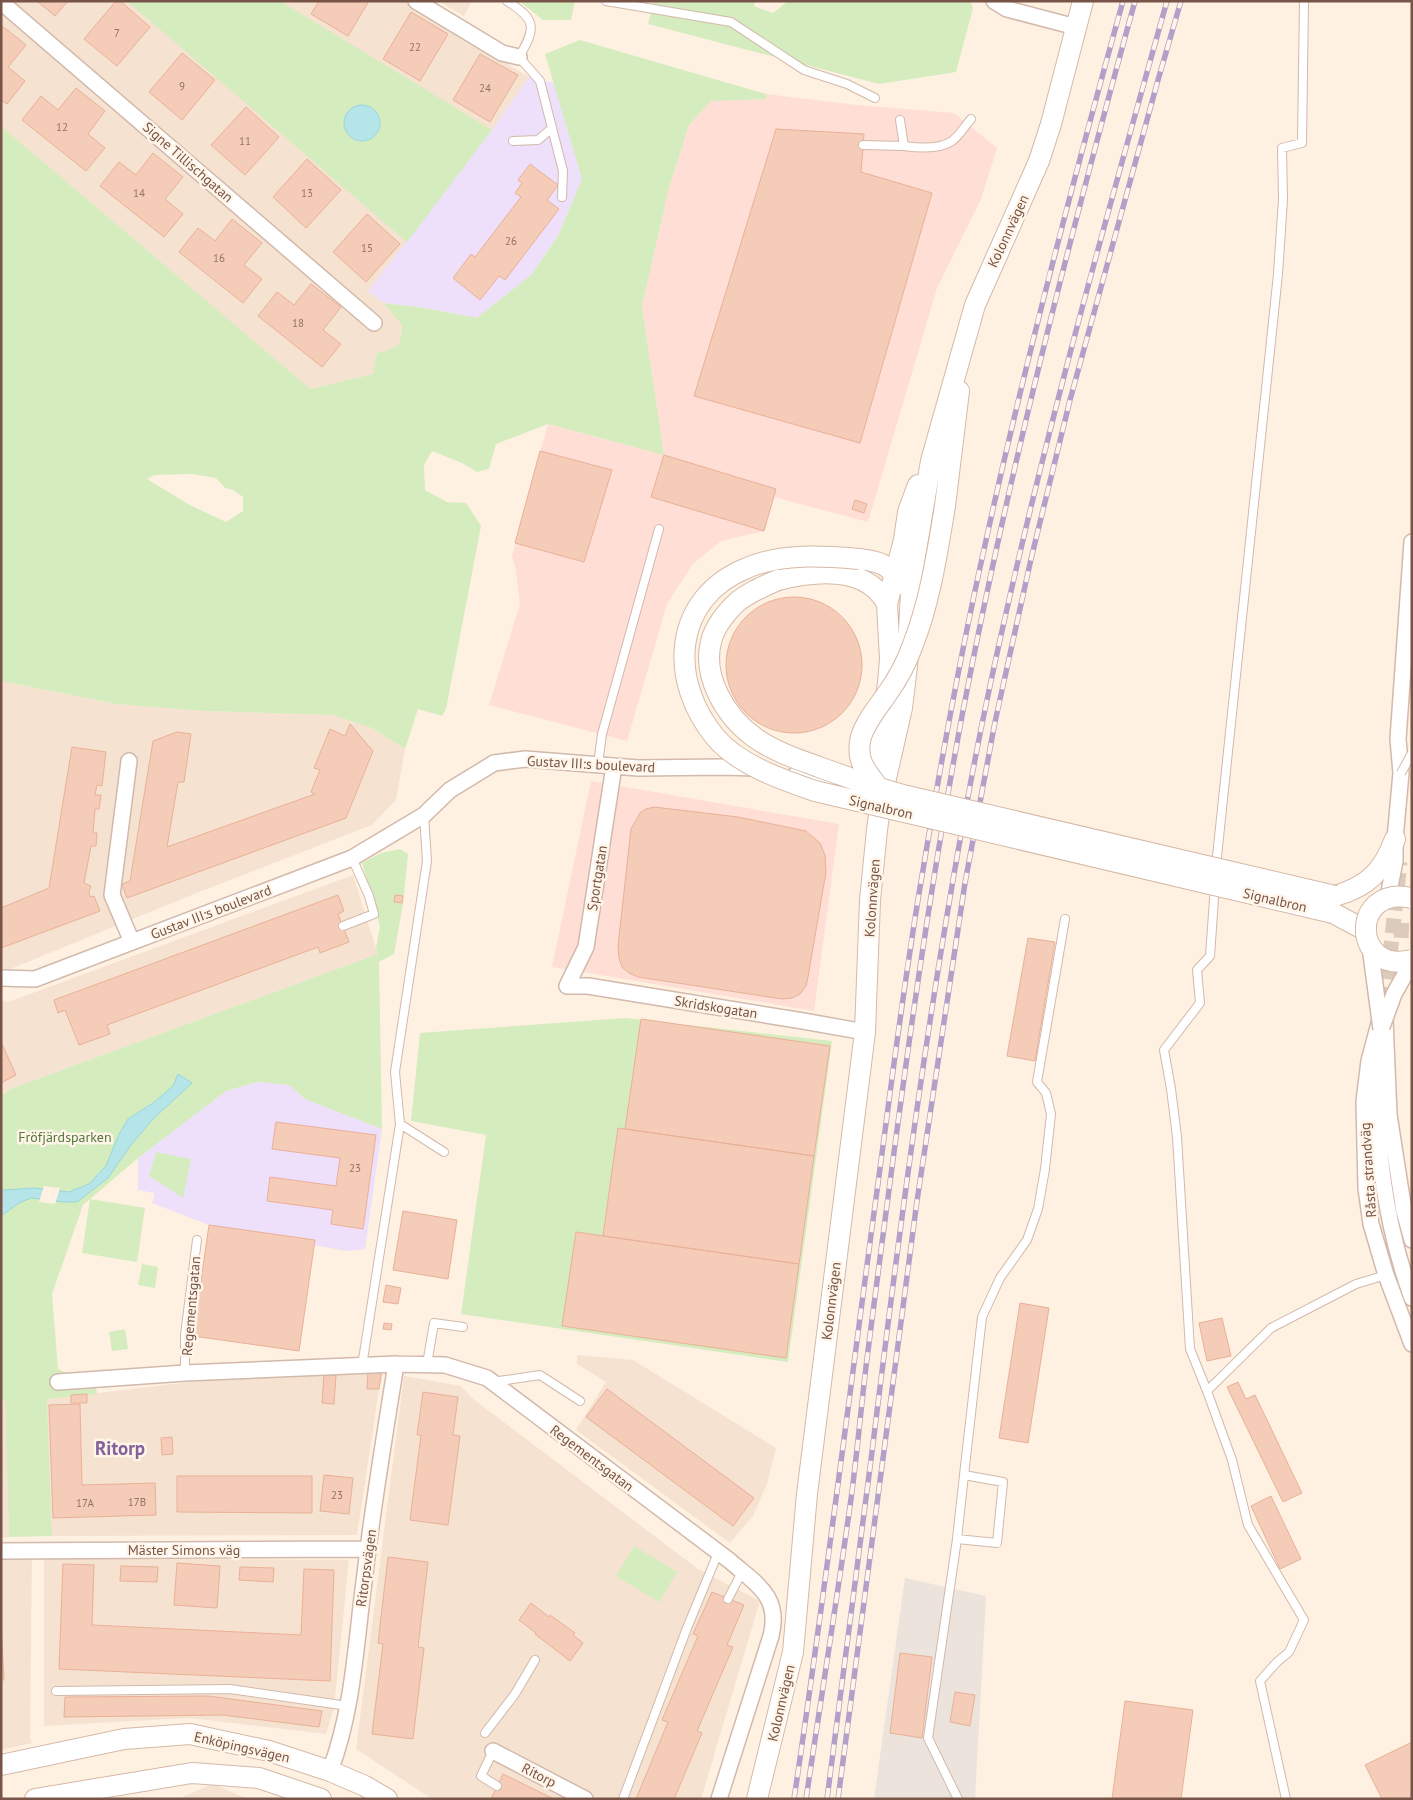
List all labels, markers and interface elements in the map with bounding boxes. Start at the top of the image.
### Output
house number: 7 [114,26,120,40]
house number: 22 [409,40,421,54]
house number: 9 [179,79,185,93]
house number: 24 [479,81,491,95]
street label: Signe Tillischgatan [139,118,237,206]
house number: 12 [56,120,68,134]
house number: 11 [239,134,251,148]
house number: 14 [133,186,145,200]
house number: 13 [301,186,313,200]
street label: Kolonnvägen [983,192,1033,270]
house number: 26 [505,234,517,248]
house number: 15 [361,241,373,255]
house number: 16 [213,251,225,265]
house number: 18 [292,316,304,330]
street label: Gustav III:s boulevard [527,752,655,776]
street label: Signalbron [847,791,915,823]
street label: Sportgatan [583,844,611,912]
street label: Kolonnvägen [860,858,884,938]
street label: Gustav III:s boulevard [148,881,274,943]
street label: Signalbron [1241,884,1309,916]
street label: Skridskogatan [673,992,759,1022]
street label: Råsta strandväg [1356,1122,1380,1218]
park label: Fröfjärdsparken [18,1128,112,1146]
house number: 23 [349,1161,361,1175]
street label: Regementsgatan [178,1255,204,1357]
street label: Kolonnvägen [817,1261,845,1341]
street label: Regementsgatan [547,1421,637,1495]
district label: Ritorp [95,1436,145,1460]
house number: 23 [331,1488,343,1502]
house number: 17B [128,1495,146,1509]
house number: 17A [76,1496,94,1510]
street label: Ritorpsvägen [352,1528,380,1608]
street label: Mäster Simons väg [128,1541,240,1559]
street label: Kolonnvägen [763,1663,799,1743]
street label: Enköpingsvägen [192,1727,292,1767]
street label: Ritorp [519,1759,559,1791]

